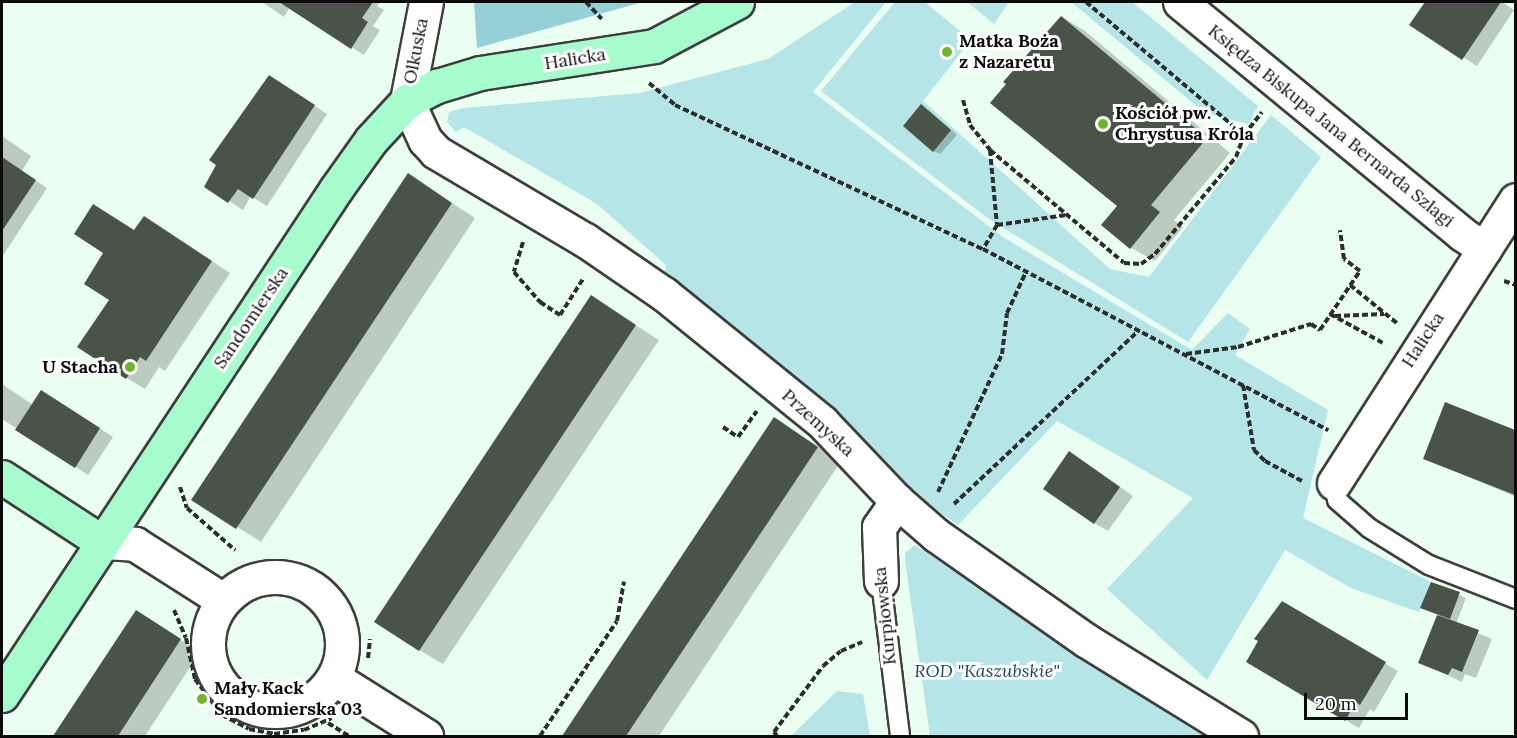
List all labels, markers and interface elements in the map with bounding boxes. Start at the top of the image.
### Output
street label: Olkuska [399,16,433,86]
street label: Księdza Biskupa Jana Bernarda Szlagi [1204,20,1458,232]
place label: Matka Boża z Nazaretu [959,31,1059,74]
street label: Halicka [543,44,607,74]
marker: Matka Boża z Nazaretu [940,45,954,59]
place label: Kościół pw. Chrystusa Króla [1115,103,1254,146]
marker: Kościół pw. Chrystusa Króla [1096,117,1110,131]
street label: Sandomierska [209,263,293,373]
street label: Halicka [1397,308,1449,372]
place label: U Stacha [42,356,118,378]
marker: U Stacha [123,360,137,374]
street label: Przemyska [777,385,859,461]
street label: Kurpiowska [869,566,901,666]
park label: ROD "Kaszubskie" [914,660,1060,682]
place label: Mały Kack Sandomierska 03 [214,678,362,720]
scale bar [1307,681,1410,719]
marker: Mały Kack Sandomierska 03 [195,692,209,706]
text: 20 m [1315,692,1357,715]

